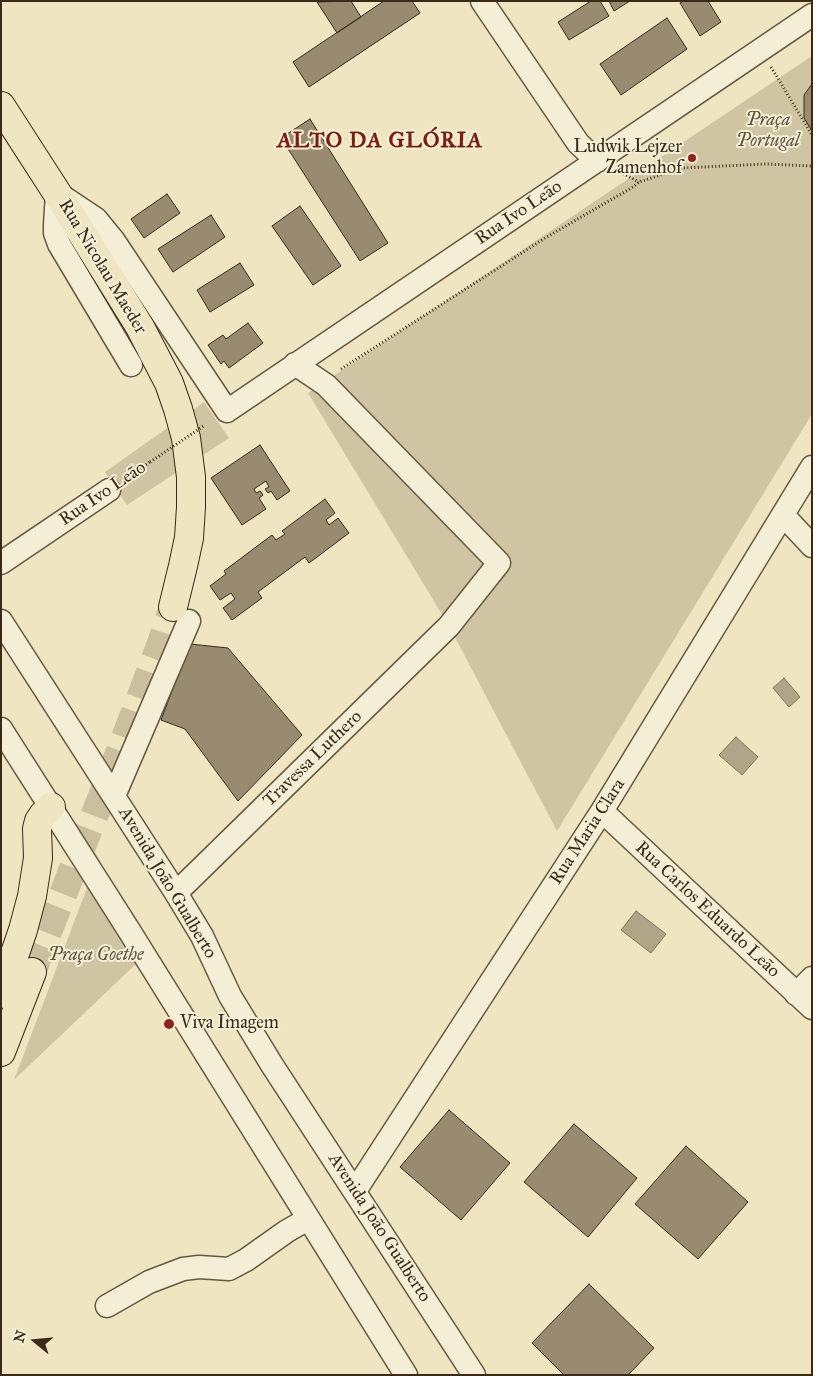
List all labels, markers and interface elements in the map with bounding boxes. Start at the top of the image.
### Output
park label: Praça Portugal [736,110,800,152]
district label: ALTO DA GLÓRIA [275,129,485,155]
place label: Ludwik Lejzer Zamenhof [573,137,682,180]
marker: Ludwik Lejzer Zamenhof [686,152,698,164]
street label: Rua Ivo Leão [471,176,567,250]
street label: Rua Nicolau Maeder [53,196,151,338]
street label: Rua Ivo Leão [55,457,151,531]
street label: Travessa Luthero [259,706,367,812]
street label: Rua Maria Clara [546,775,630,889]
street label: Avenida João Gualberto [113,803,221,963]
street label: Rua Carlos Eduardo Leão [630,837,784,983]
park label: Praça Goethe [48,945,144,967]
place label: Viva Imagem [180,1013,279,1035]
marker: Viva Imagem [162,1017,176,1031]
street label: Avenida João Gualberto [323,1150,435,1306]
north arrow [10,1316,60,1366]
text: N [10,1328,30,1345]

